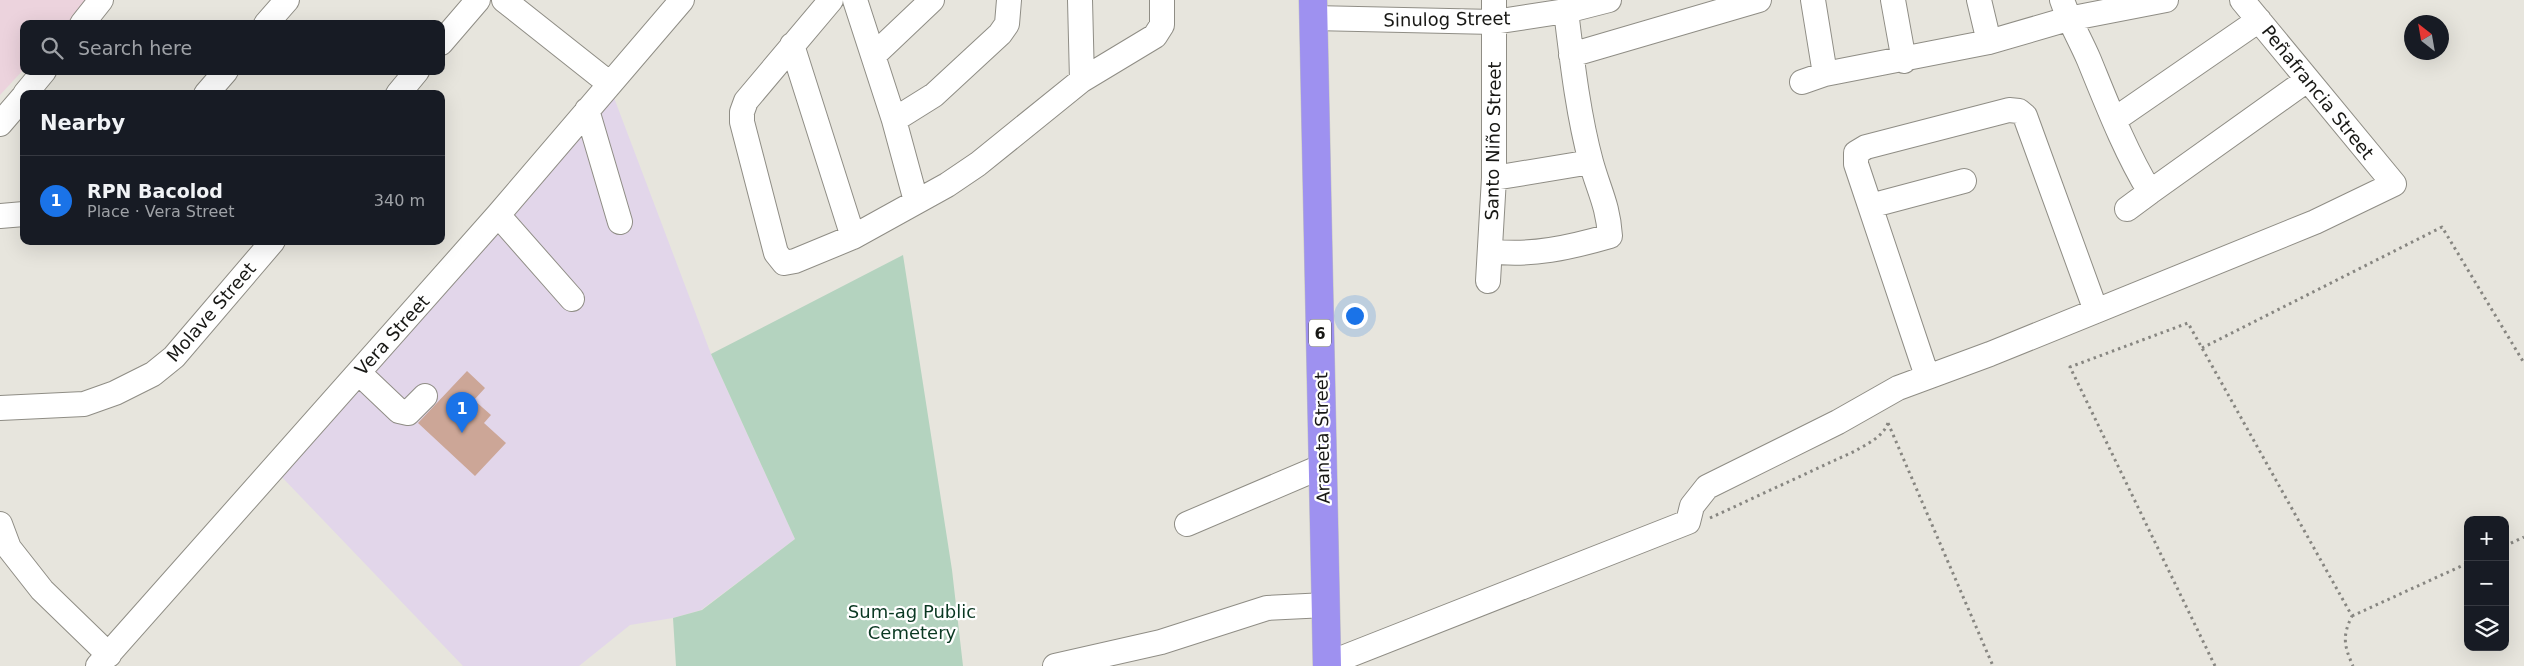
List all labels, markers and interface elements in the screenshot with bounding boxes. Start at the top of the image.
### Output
street label: Sinulog Street [1383,7,1511,31]
north arrow [2404,15,2449,60]
search box [20,20,445,75]
street label: Peñafrancia Street [2258,21,2378,163]
icon: search [38,34,66,62]
text: Search here [78,37,192,59]
street label: Santo Niño Street [1481,61,1505,221]
text: Nearby [40,111,125,135]
text: RPN Bacolod [87,180,223,202]
text: 1 [50,191,62,210]
text: 340 m [374,191,425,210]
text: Place · Vera Street [87,202,234,221]
street label: Molave Street [162,258,260,366]
street label: Vera Street [350,291,434,379]
your location [1342,303,1368,329]
road number: 6 [1309,319,1331,346]
street label: Araneta Street [1310,372,1334,504]
pin: 1 [446,392,478,433]
map controls [2464,516,2509,651]
button: + [2464,516,2509,561]
button: − [2464,561,2509,606]
park label: Sum-ag Public Cemetery [848,601,976,643]
button: layers [2464,606,2509,651]

